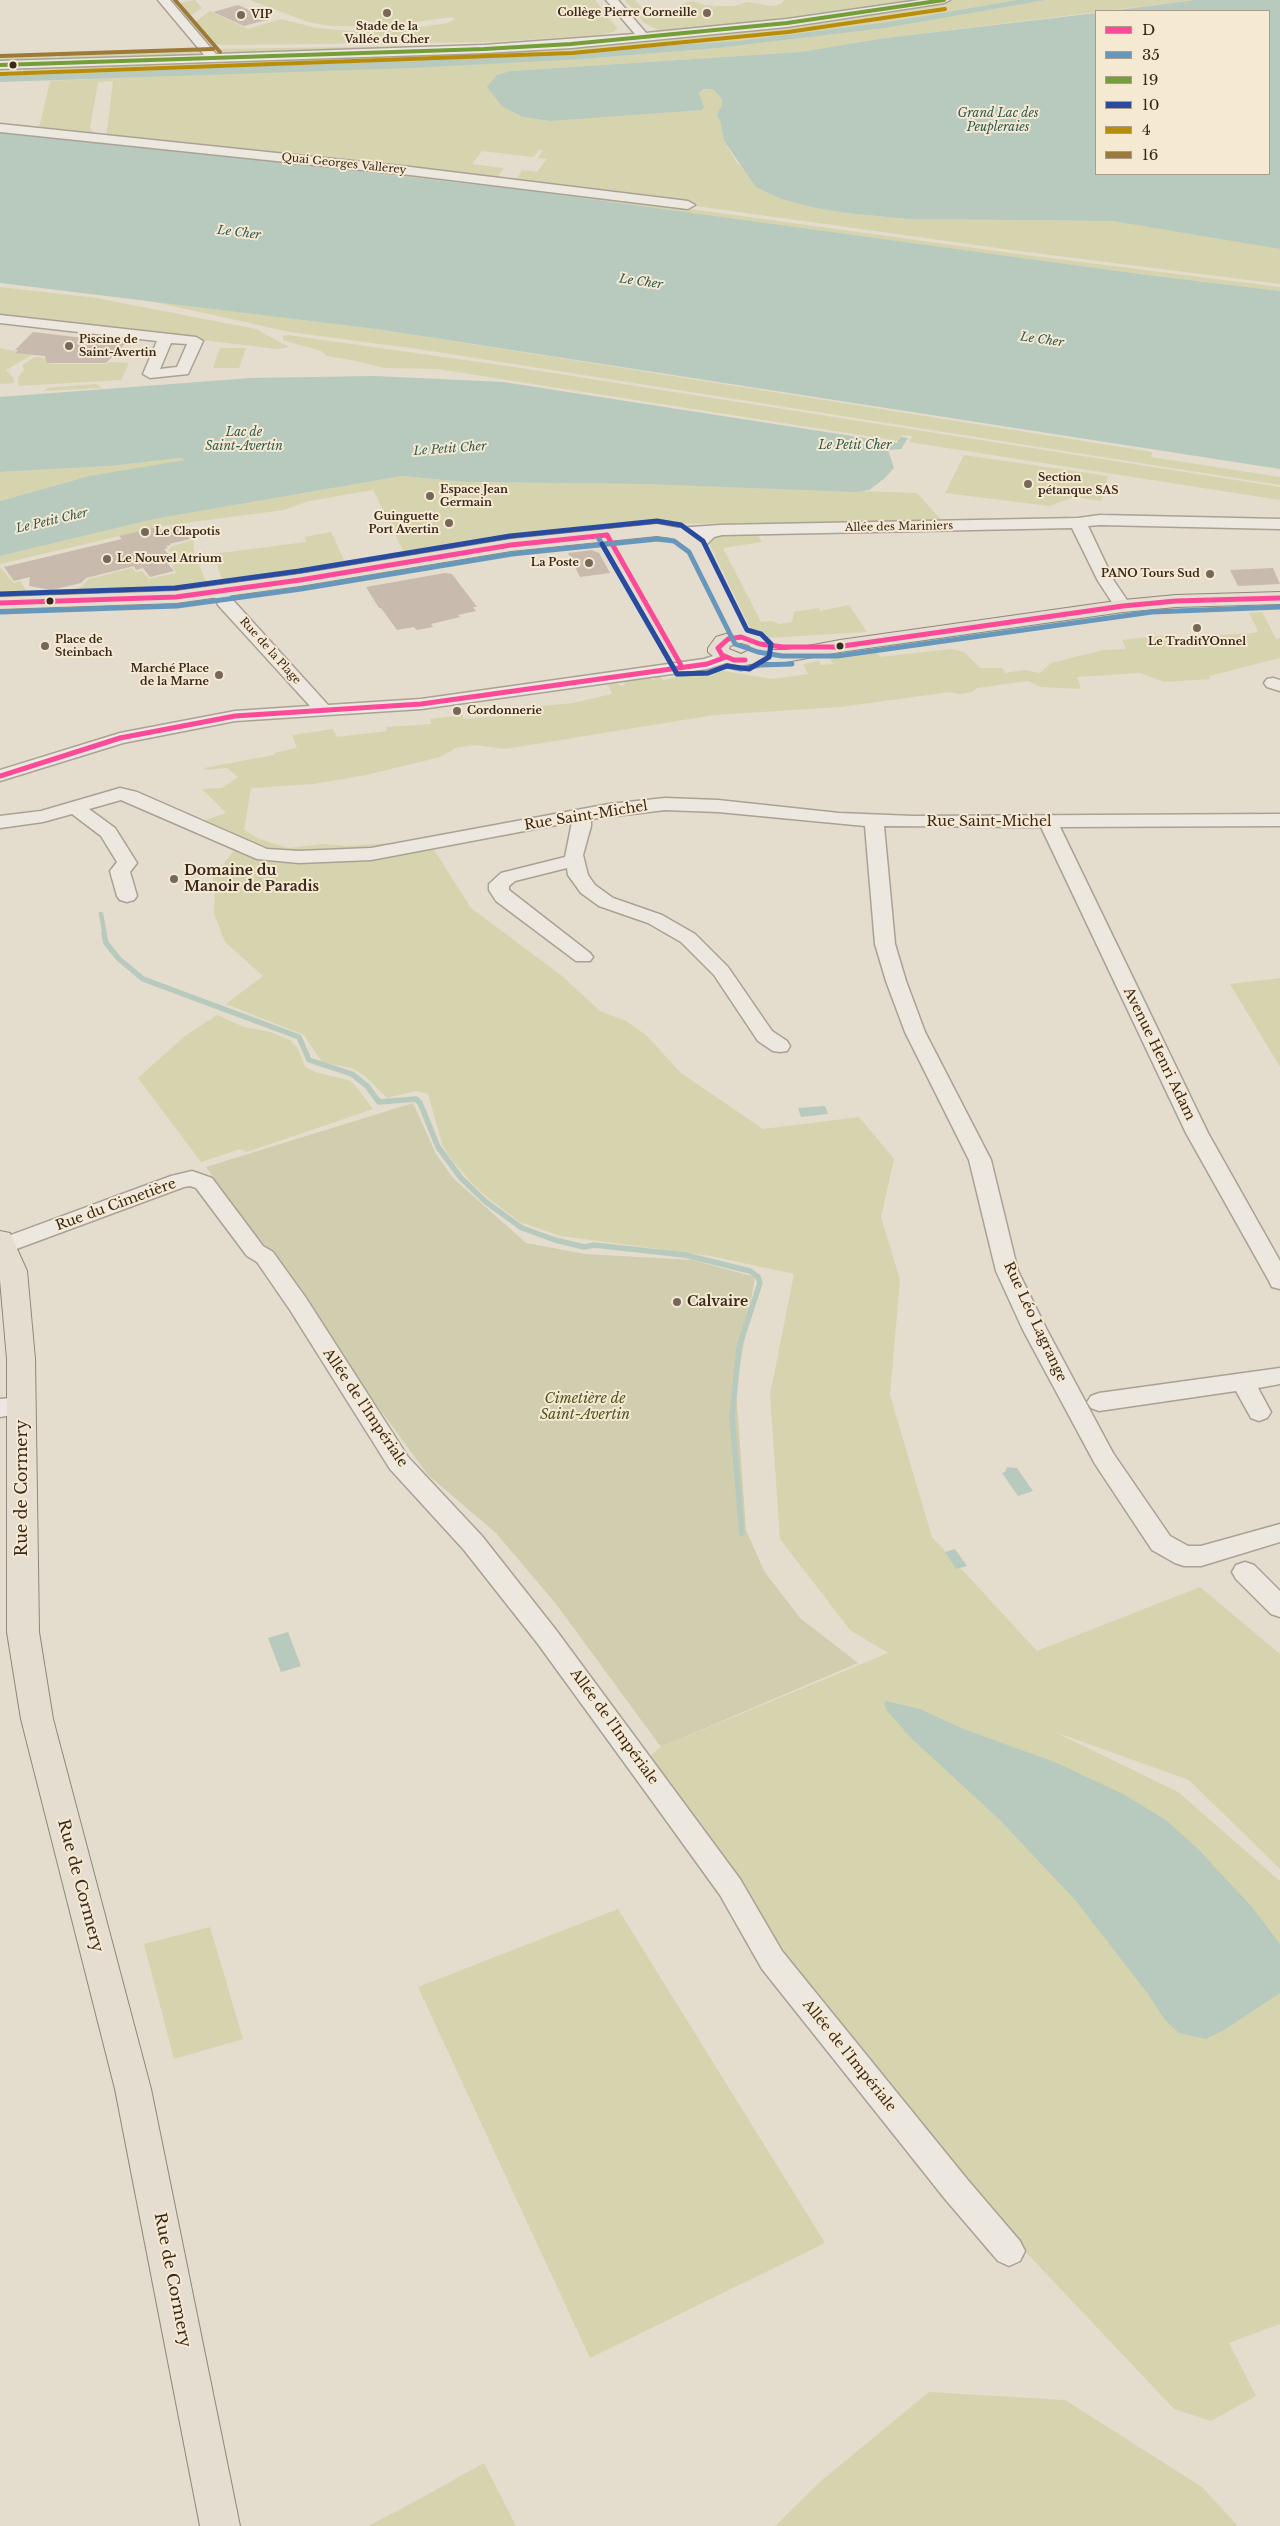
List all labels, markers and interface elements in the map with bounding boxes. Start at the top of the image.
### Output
place label: Collège Pierre Corneille [557,6,697,20]
marker: Stade de la Vallée du Cher [381,7,393,19]
marker: Collège Pierre Corneille [701,7,713,19]
place label: VIP [251,8,272,22]
marker: VIP [235,9,247,21]
legend [1095,10,1270,175]
place label: Stade de la Vallée du Cher [345,20,429,46]
text: D [1142,20,1155,39]
text: 35 [1142,45,1160,64]
unlabelled marker [8,60,18,70]
text: 19 [1142,70,1158,89]
text: 10 [1142,95,1159,114]
water label: Grand Lac des Peupleraies [958,107,1038,135]
text: 4 [1142,120,1151,139]
text: 16 [1142,145,1158,164]
street label: Quai Georges Vallerey [281,151,407,177]
water label: Le Cher [216,223,262,243]
water label: Le Cher [618,272,664,292]
water label: Le Cher [1019,330,1065,350]
place label: Piscine de Saint-Avertin [79,333,157,359]
marker: Piscine de Saint-Avertin [63,340,75,352]
water label: Lac de Saint-Avertin [205,426,283,454]
water label: Le Petit Cher [413,439,487,459]
water label: Le Petit Cher [818,439,892,453]
place label: Section pétanque SAS [1038,471,1118,497]
marker: Section pétanque SAS [1022,478,1034,490]
place label: Espace Jean Germain [440,483,508,509]
marker: Espace Jean Germain [424,490,436,502]
water label: Le Petit Cher [15,506,89,536]
place label: Guinguette Port Avertin [369,510,439,536]
marker: Guinguette Port Avertin [443,517,455,529]
street label: Allée des Mariniers [845,519,953,535]
place label: Le Clapotis [155,525,220,539]
marker: Le Clapotis [139,526,151,538]
place label: Le Nouvel Atrium [117,552,222,566]
marker: Le Nouvel Atrium [101,553,113,565]
place label: La Poste [531,556,579,570]
marker: La Poste [583,557,595,569]
place label: PANO Tours Sud [1101,567,1200,581]
marker: PANO Tours Sud [1204,568,1216,580]
unlabelled marker [45,596,55,606]
street label: Rue de la Plage [237,615,303,687]
marker: Le TraditYOnnel [1191,622,1203,634]
place label: Place de Steinbach [55,633,113,659]
place label: Le TraditYOnnel [1148,635,1246,649]
marker: Place de Steinbach [39,640,51,652]
unlabelled marker [835,641,845,651]
place label: Marché Place de la Marne [131,662,209,688]
marker: Marché Place de la Marne [213,669,225,681]
place label: Cordonnerie [467,704,542,718]
marker: Cordonnerie [451,705,463,717]
street label: Rue Saint-Michel [523,798,649,834]
street label: Rue Saint-Michel [926,814,1052,830]
place label: Domaine du Manoir de Paradis [184,863,319,896]
marker: Domaine du Manoir de Paradis [168,873,180,885]
street label: Avenue Henri Adam [1119,985,1199,1123]
street label: Rue du Cimetière [53,1175,179,1235]
street label: Rue Léo Lagrange [1000,1259,1070,1385]
place label: Calvaire [687,1294,748,1310]
marker: Calvaire [671,1296,683,1308]
street label: Allée de l'Impériale [319,1346,411,1470]
park label: Cimetière de Saint-Avertin [540,1391,630,1424]
street label: Rue de Cormery [12,1420,32,1556]
street label: Allée de l'Impériale [566,1666,662,1788]
street label: Rue de Cormery [53,1817,107,1955]
street label: Allée de l'Impériale [799,1997,899,2115]
street label: Rue de Cormery [150,2211,194,2349]

